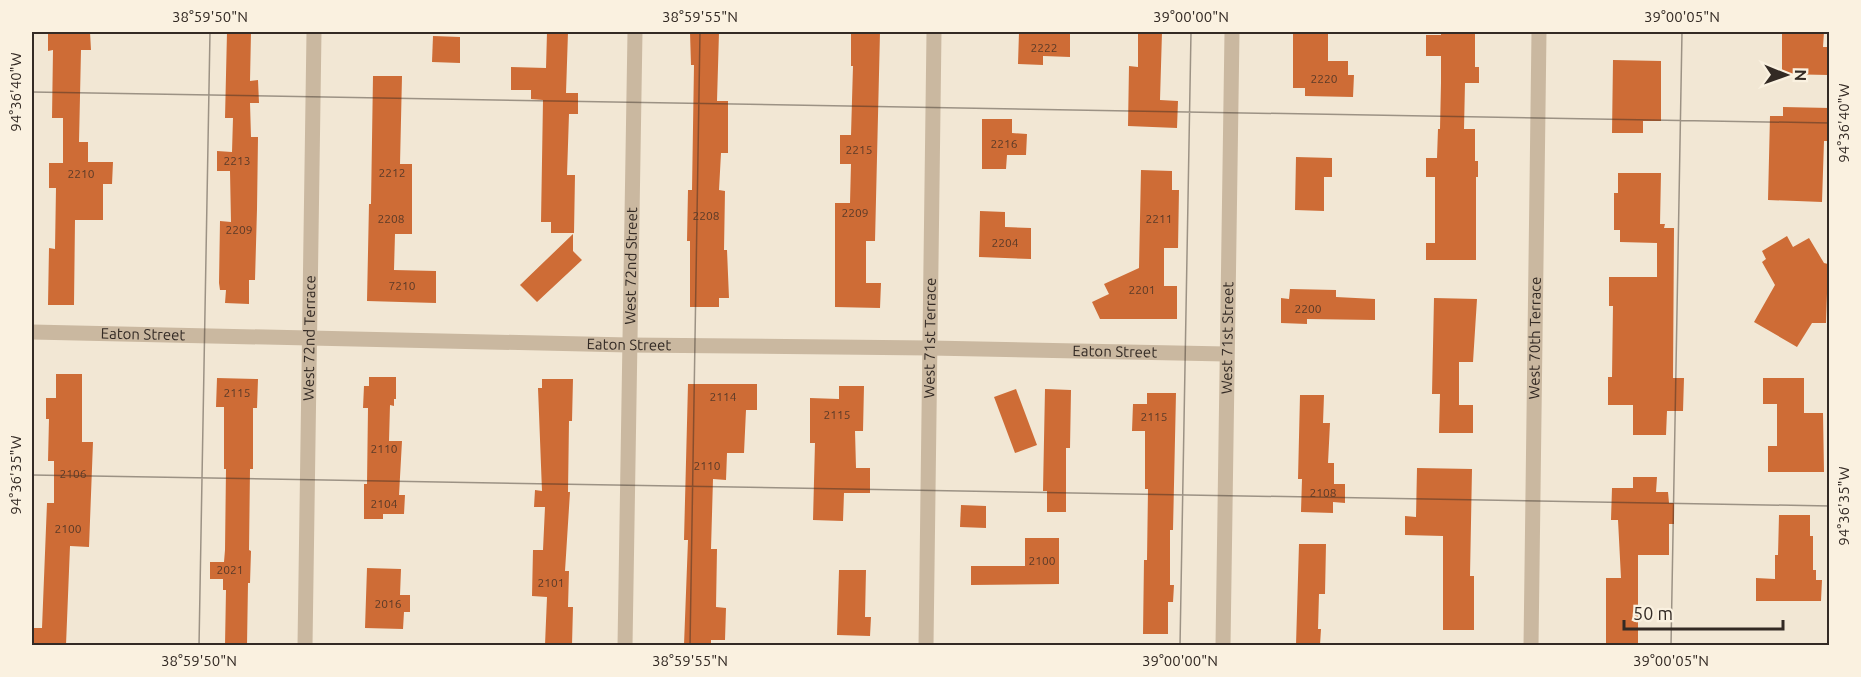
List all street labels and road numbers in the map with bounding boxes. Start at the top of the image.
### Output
street label: West 72nd Street [621,207,640,325]
street label: West 72nd Terrace [300,275,318,401]
street label: West 70th Terrace [1525,276,1544,400]
street label: West 71st Terrace [920,278,939,399]
street label: West 71st Street [1218,282,1236,394]
street label: Eaton Street [100,324,186,343]
street label: Eaton Street [586,335,671,353]
street label: Eaton Street [1072,342,1157,361]

